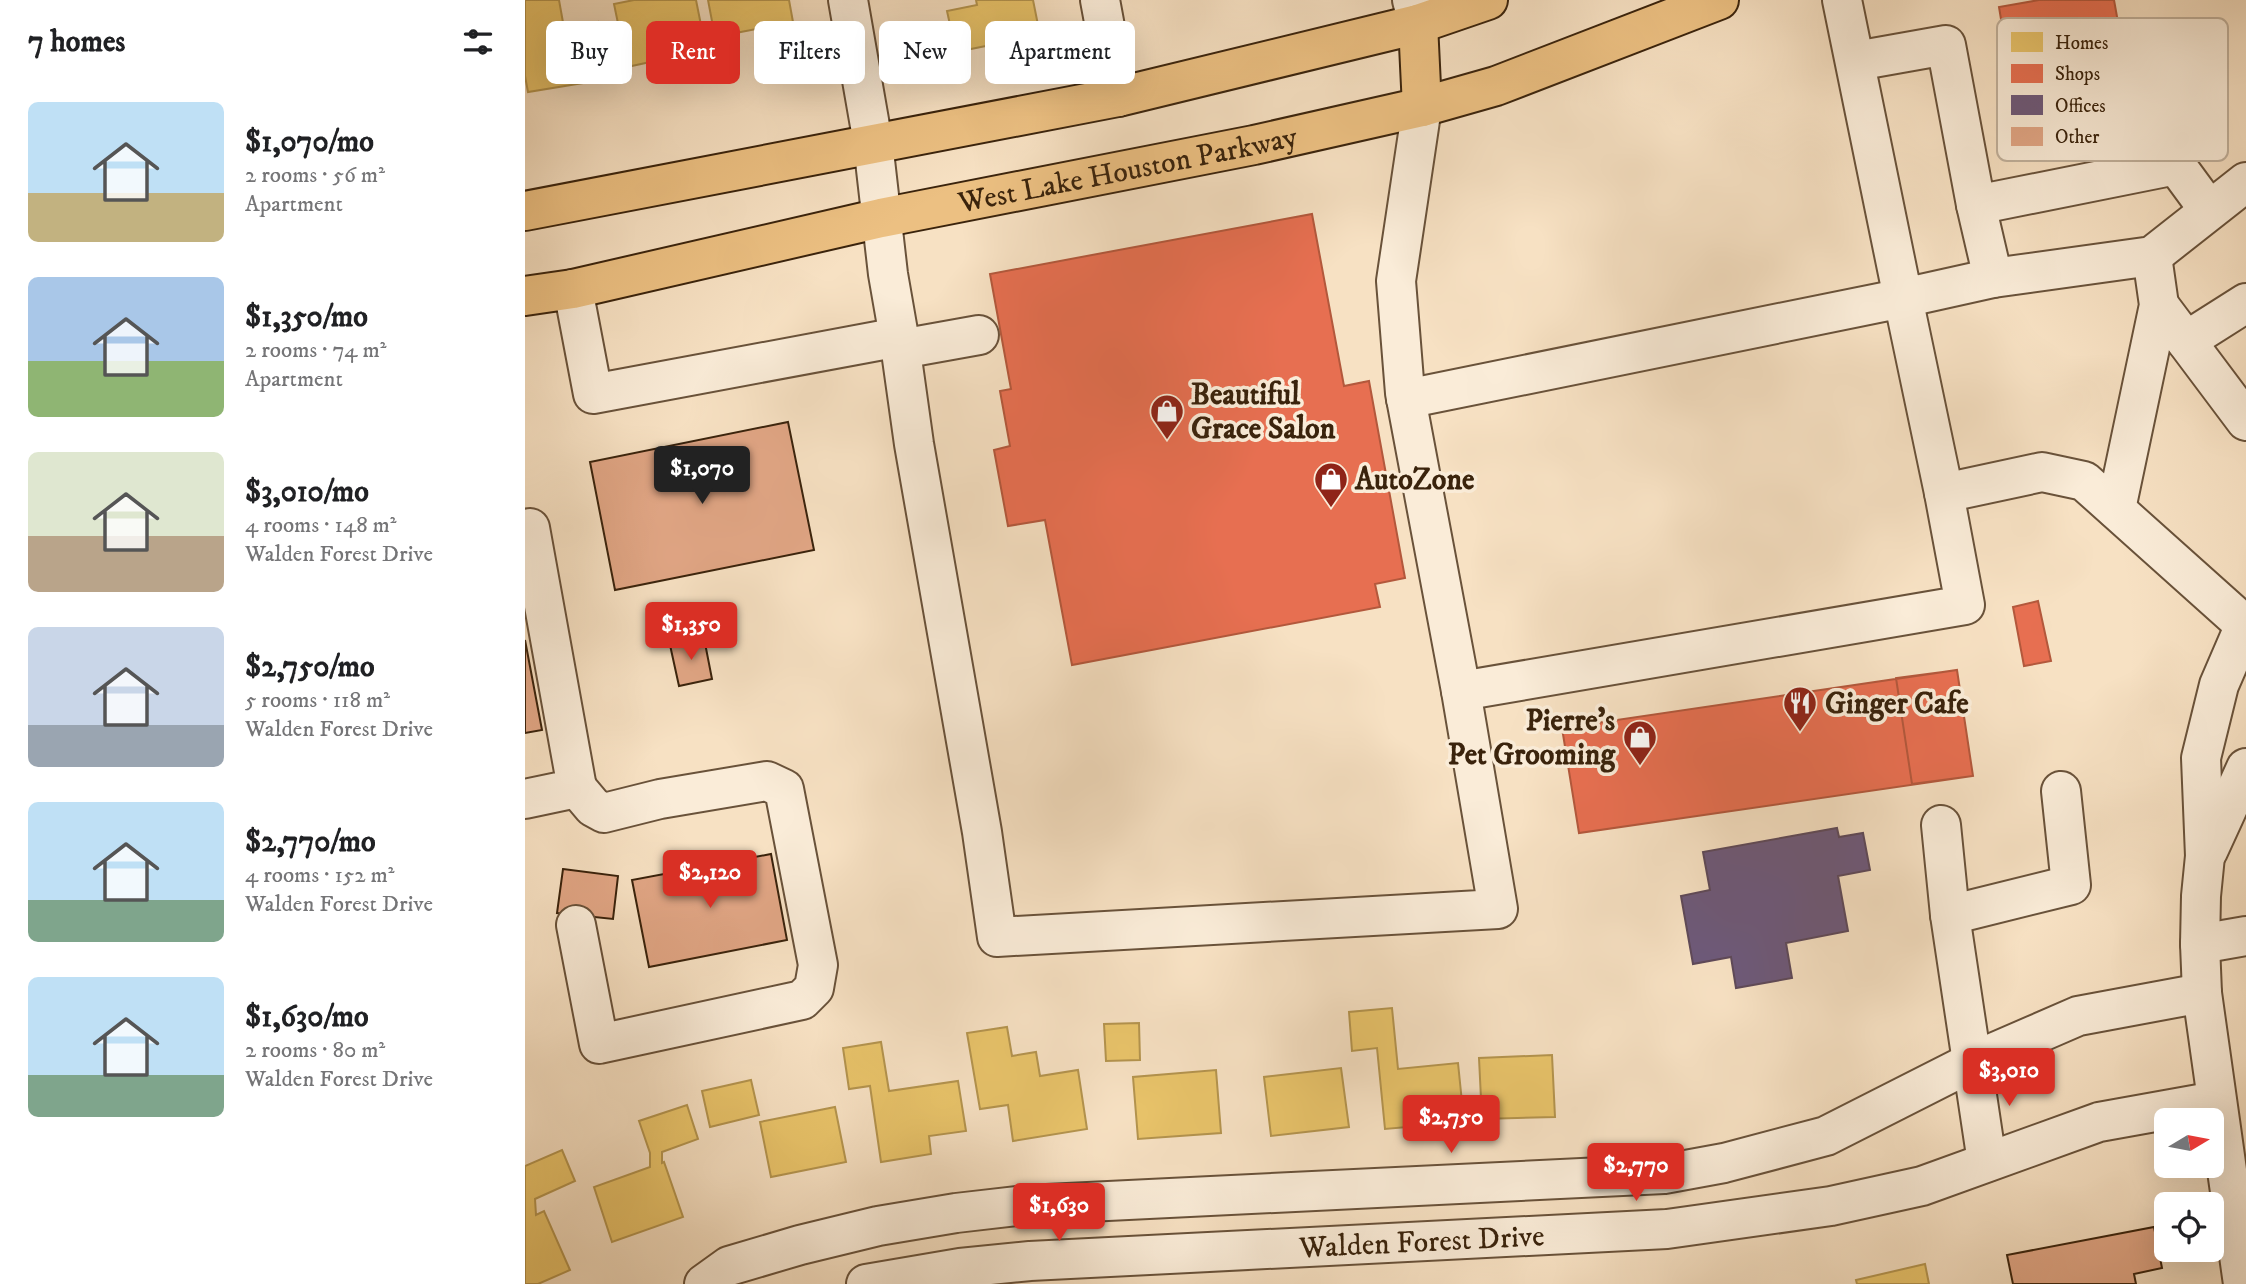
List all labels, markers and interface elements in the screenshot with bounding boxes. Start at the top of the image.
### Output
legend [1997,18,2228,161]
chip: Buy [546,21,632,84]
chip: Rent [646,21,740,84]
chip: Filters [754,21,865,84]
chip: New [879,21,971,84]
chip: Apartment [985,21,1135,84]
icon: filters [459,23,497,61]
text: 7 homes [28,24,125,61]
text: Homes [2055,32,2108,55]
text: Shops [2055,63,2100,86]
text: Offices [2055,95,2106,118]
street label: West Lake Houston Parkway [954,119,1302,223]
text: $1,070/mo [245,124,374,161]
text: Other [2055,126,2099,149]
icon: home [84,130,168,214]
text: 2 rooms · 56 m² [245,161,385,190]
text: Apartment [245,190,343,219]
text: $1,350/mo [245,299,368,336]
icon: home [84,305,168,389]
text: 2 rooms · 74 m² [245,336,386,365]
text: Apartment [245,365,343,394]
place label: Beautiful Grace Salon [1191,377,1336,448]
shop icon: Beautiful Grace Salon [1148,392,1186,441]
pin: $1,070 [645,447,759,506]
text: $1,070 [670,454,734,483]
shop icon: AutoZone [1312,460,1350,509]
place label: AutoZone [1354,462,1475,499]
text: $3,010/mo [245,474,369,511]
icon: home [84,480,168,564]
text: 4 rooms · 148 m² [245,511,397,540]
text: Walden Forest Drive [245,540,433,569]
pin: $1,350 [634,602,748,662]
text: $1,350 [661,610,721,639]
text: $2,750/mo [245,649,375,686]
icon: home [84,655,168,739]
restaurant icon: Ginger Cafe [1781,684,1819,733]
text: 5 rooms · 118 m² [245,686,390,715]
place label: Ginger Cafe [1825,686,1969,723]
place label: Pierre’s Pet Grooming [1448,703,1616,774]
text: Walden Forest Drive [245,715,433,744]
shop icon: Pierre’s Pet Grooming [1621,718,1659,767]
text: $2,770/mo [245,824,376,861]
icon: home [84,830,168,914]
pin: $2,120 [653,850,767,910]
text: $2,120 [679,858,741,887]
text: 4 rooms · 152 m² [245,861,394,890]
text: Walden Forest Drive [245,890,433,919]
text: $1,630/mo [245,999,369,1036]
icon: home [84,1005,168,1089]
text: 2 rooms · 80 m² [245,1036,385,1065]
pin: $3,010 [1952,1048,2066,1108]
text: $3,010 [1979,1056,2039,1085]
text: Walden Forest Drive [245,1065,433,1094]
pin: $2,750 [1394,1096,1508,1155]
text: $2,750 [1419,1103,1483,1132]
north arrow [2154,1108,2224,1178]
map controls [2154,1108,2224,1262]
pin: $2,770 [1579,1144,1693,1203]
text: $2,770 [1603,1151,1669,1180]
pin: $1,630 [1002,1184,1116,1243]
text: $1,630 [1029,1191,1089,1220]
button: locate [2154,1192,2224,1262]
street label: Walden Forest Drive [1297,1218,1545,1267]

